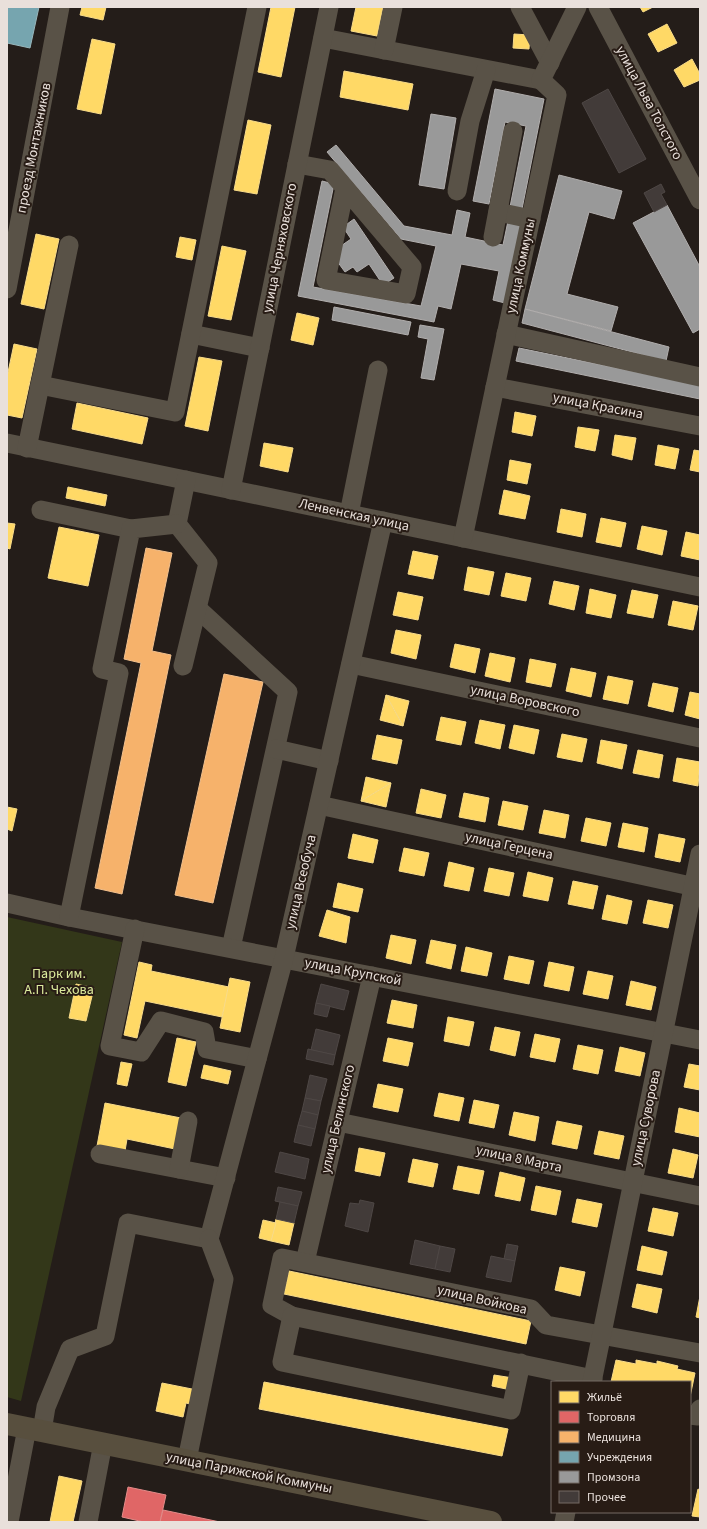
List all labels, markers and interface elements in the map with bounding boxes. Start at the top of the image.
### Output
street label: улица Льва Толстого [610,42,688,164]
street label: проезд Монтажников [12,81,56,215]
street label: улица Черняховского [258,181,302,315]
street label: улица Коммуны [501,217,541,315]
street label: улица Красина [551,387,645,425]
street label: Ленвенская улица [297,494,411,536]
street label: улица Воровского [469,680,581,722]
street label: улица Герцена [463,827,555,865]
street label: улица Всеобуча [280,833,322,931]
street label: улица Крупской [303,953,403,991]
park label: Парк им. А.П. Чехова [24,964,94,1000]
street label: улица Белинского [316,1063,360,1175]
street label: улица Суворова [626,1068,666,1168]
street label: улица 8 Марта [474,1140,564,1178]
street label: улица Войкова [435,1280,529,1320]
legend [551,1381,691,1513]
text: Жильё [587,1389,622,1406]
text: Торговля [587,1409,635,1426]
text: Медицина [587,1429,641,1446]
street label: улица Парижской Коммуны [164,1447,334,1499]
text: Учреждения [587,1449,652,1466]
text: Промзона [587,1469,640,1486]
text: Прочее [587,1489,626,1506]

